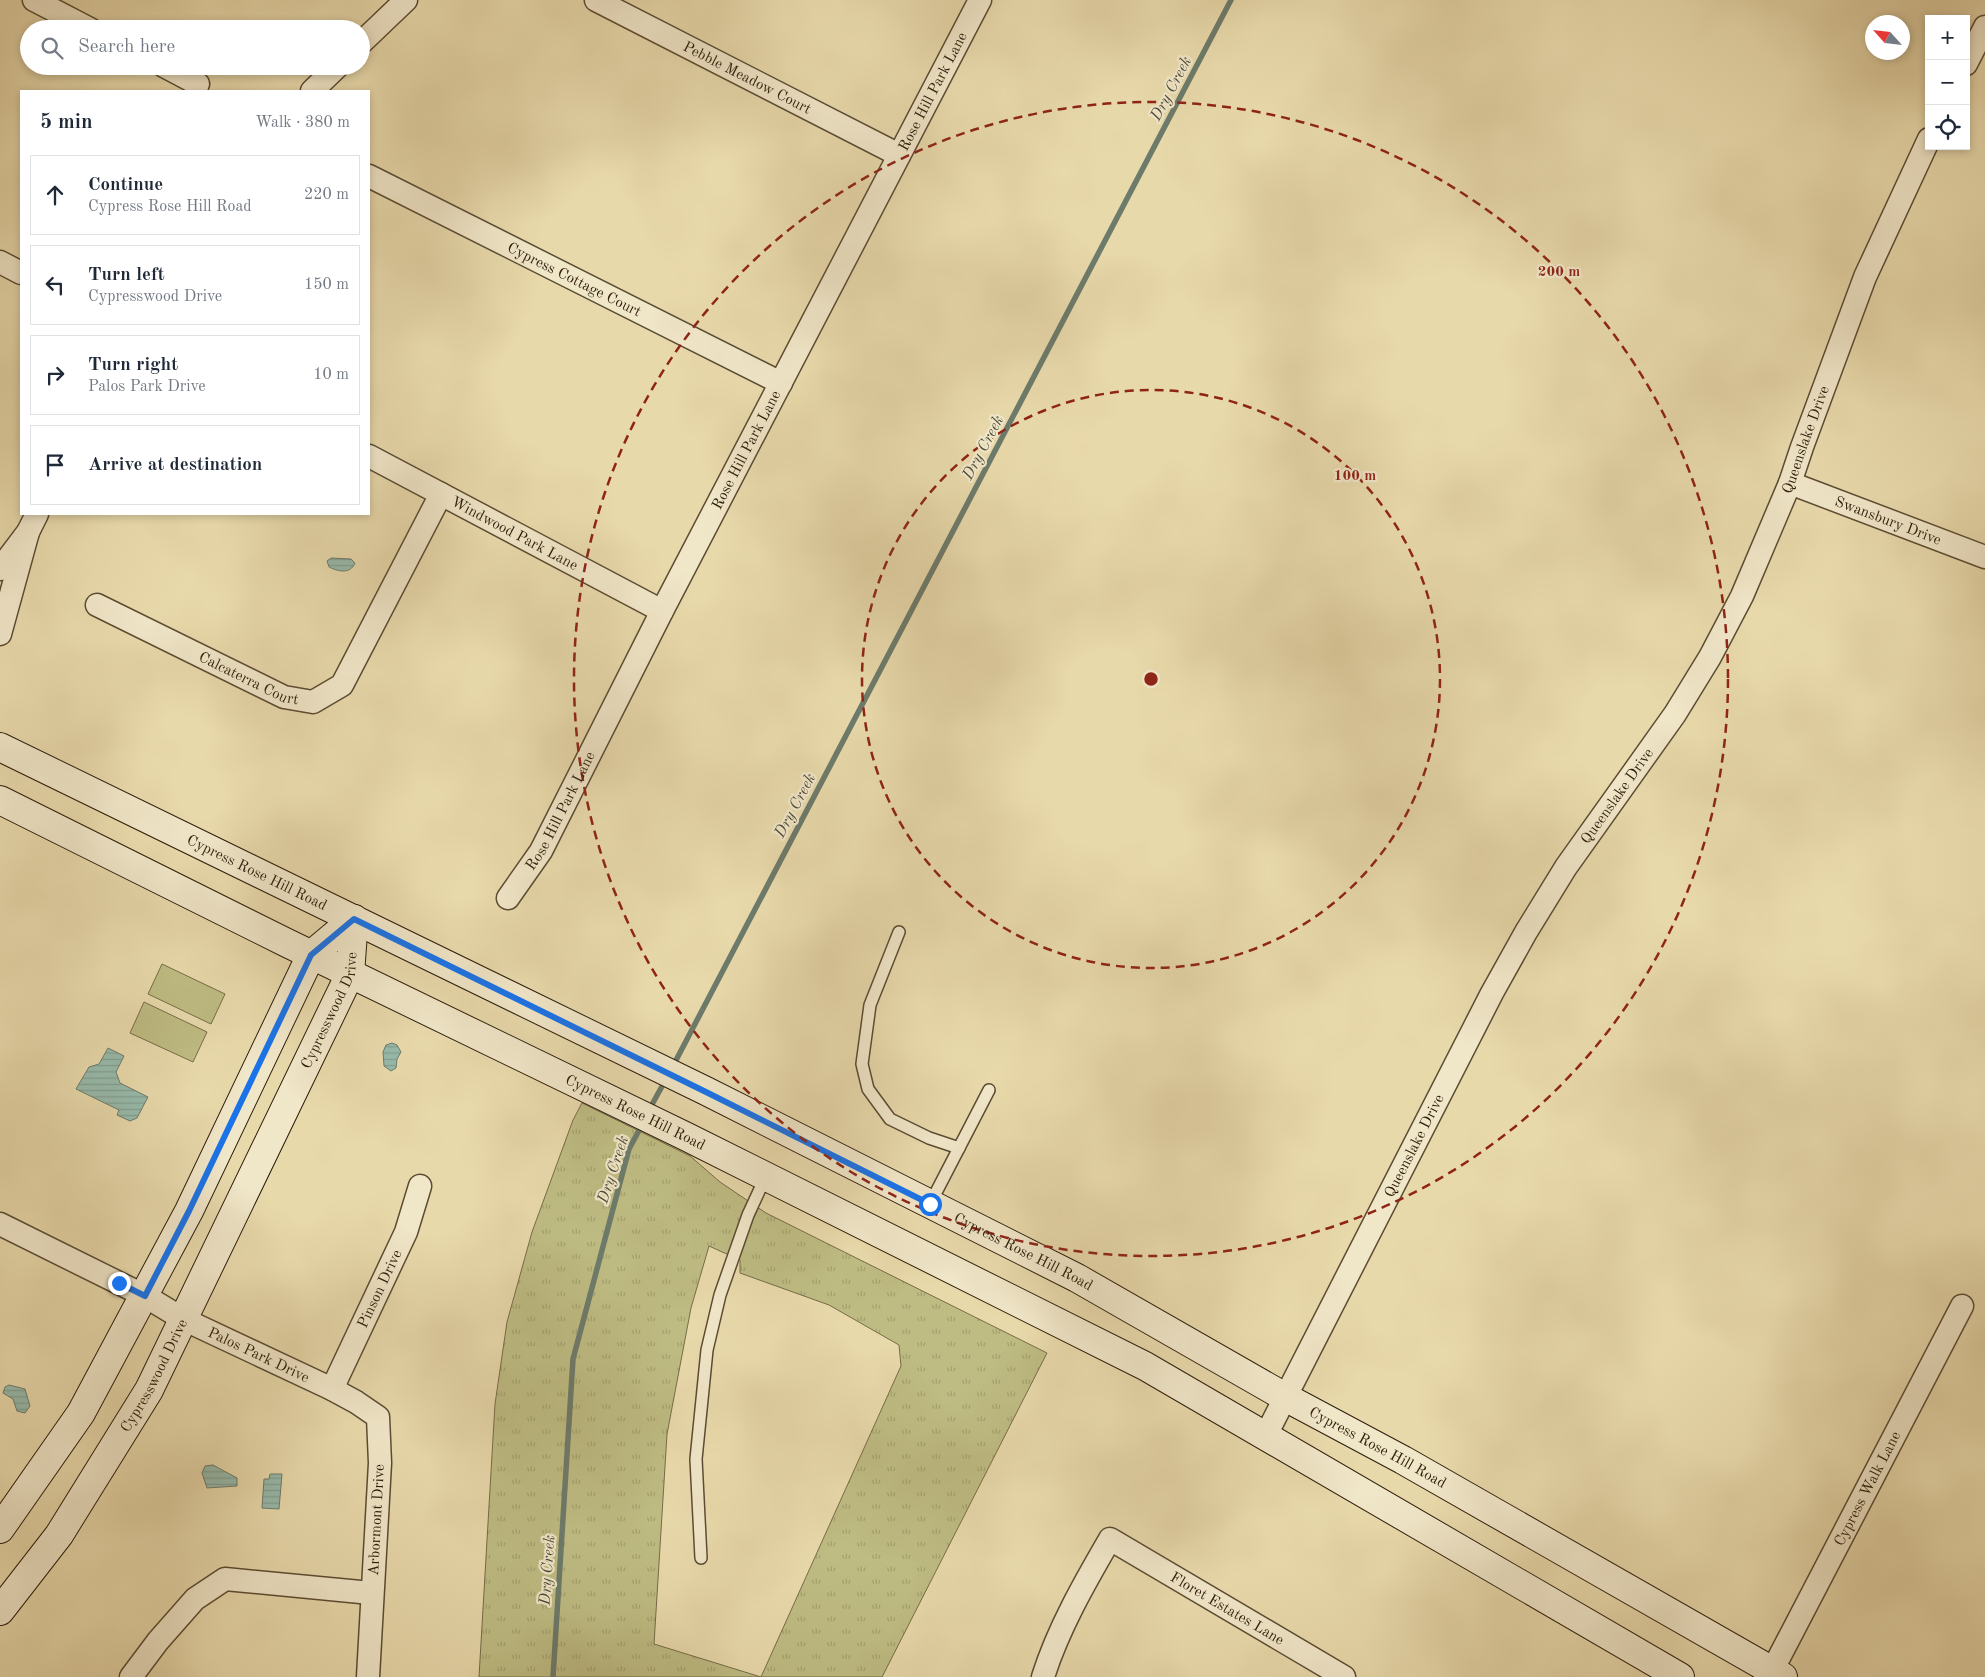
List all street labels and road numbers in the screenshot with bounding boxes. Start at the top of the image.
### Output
street label: Rose Hill Park Lane [897,30,971,154]
street label: Pebble Meadow Court [680,40,813,118]
street label: Cypress Cottage Court [504,241,643,320]
street label: Queenslake Drive [1780,384,1833,496]
street label: Rose Hill Park Lane [710,388,784,512]
street label: Windwood Park Lane [448,495,580,574]
street label: Swansbury Drive [1832,495,1943,549]
street label: Calcaterra Court [196,650,300,708]
street label: Queenslake Drive [1579,746,1657,847]
street label: Rose Hill Park Lane [524,750,599,874]
street label: Cypress Rose Hill Road [184,833,329,914]
street label: Cypresswood Drive [299,952,361,1071]
street label: Cypress Rose Hill Road [562,1073,707,1154]
street label: Queenslake Drive [1383,1092,1448,1200]
street label: Cypress Rose Hill Road [951,1211,1095,1294]
street label: Pinson Drive [356,1248,406,1331]
street label: Cypresswood Drive [119,1317,191,1435]
street label: Palos Park Drive [205,1326,311,1386]
street label: Cypress Rose Hill Road [1306,1405,1448,1492]
street label: Cypress Walk Lane [1832,1429,1904,1549]
street label: Arbormont Drive [367,1464,388,1576]
street label: Floret Estates Lane [1167,1570,1286,1649]

